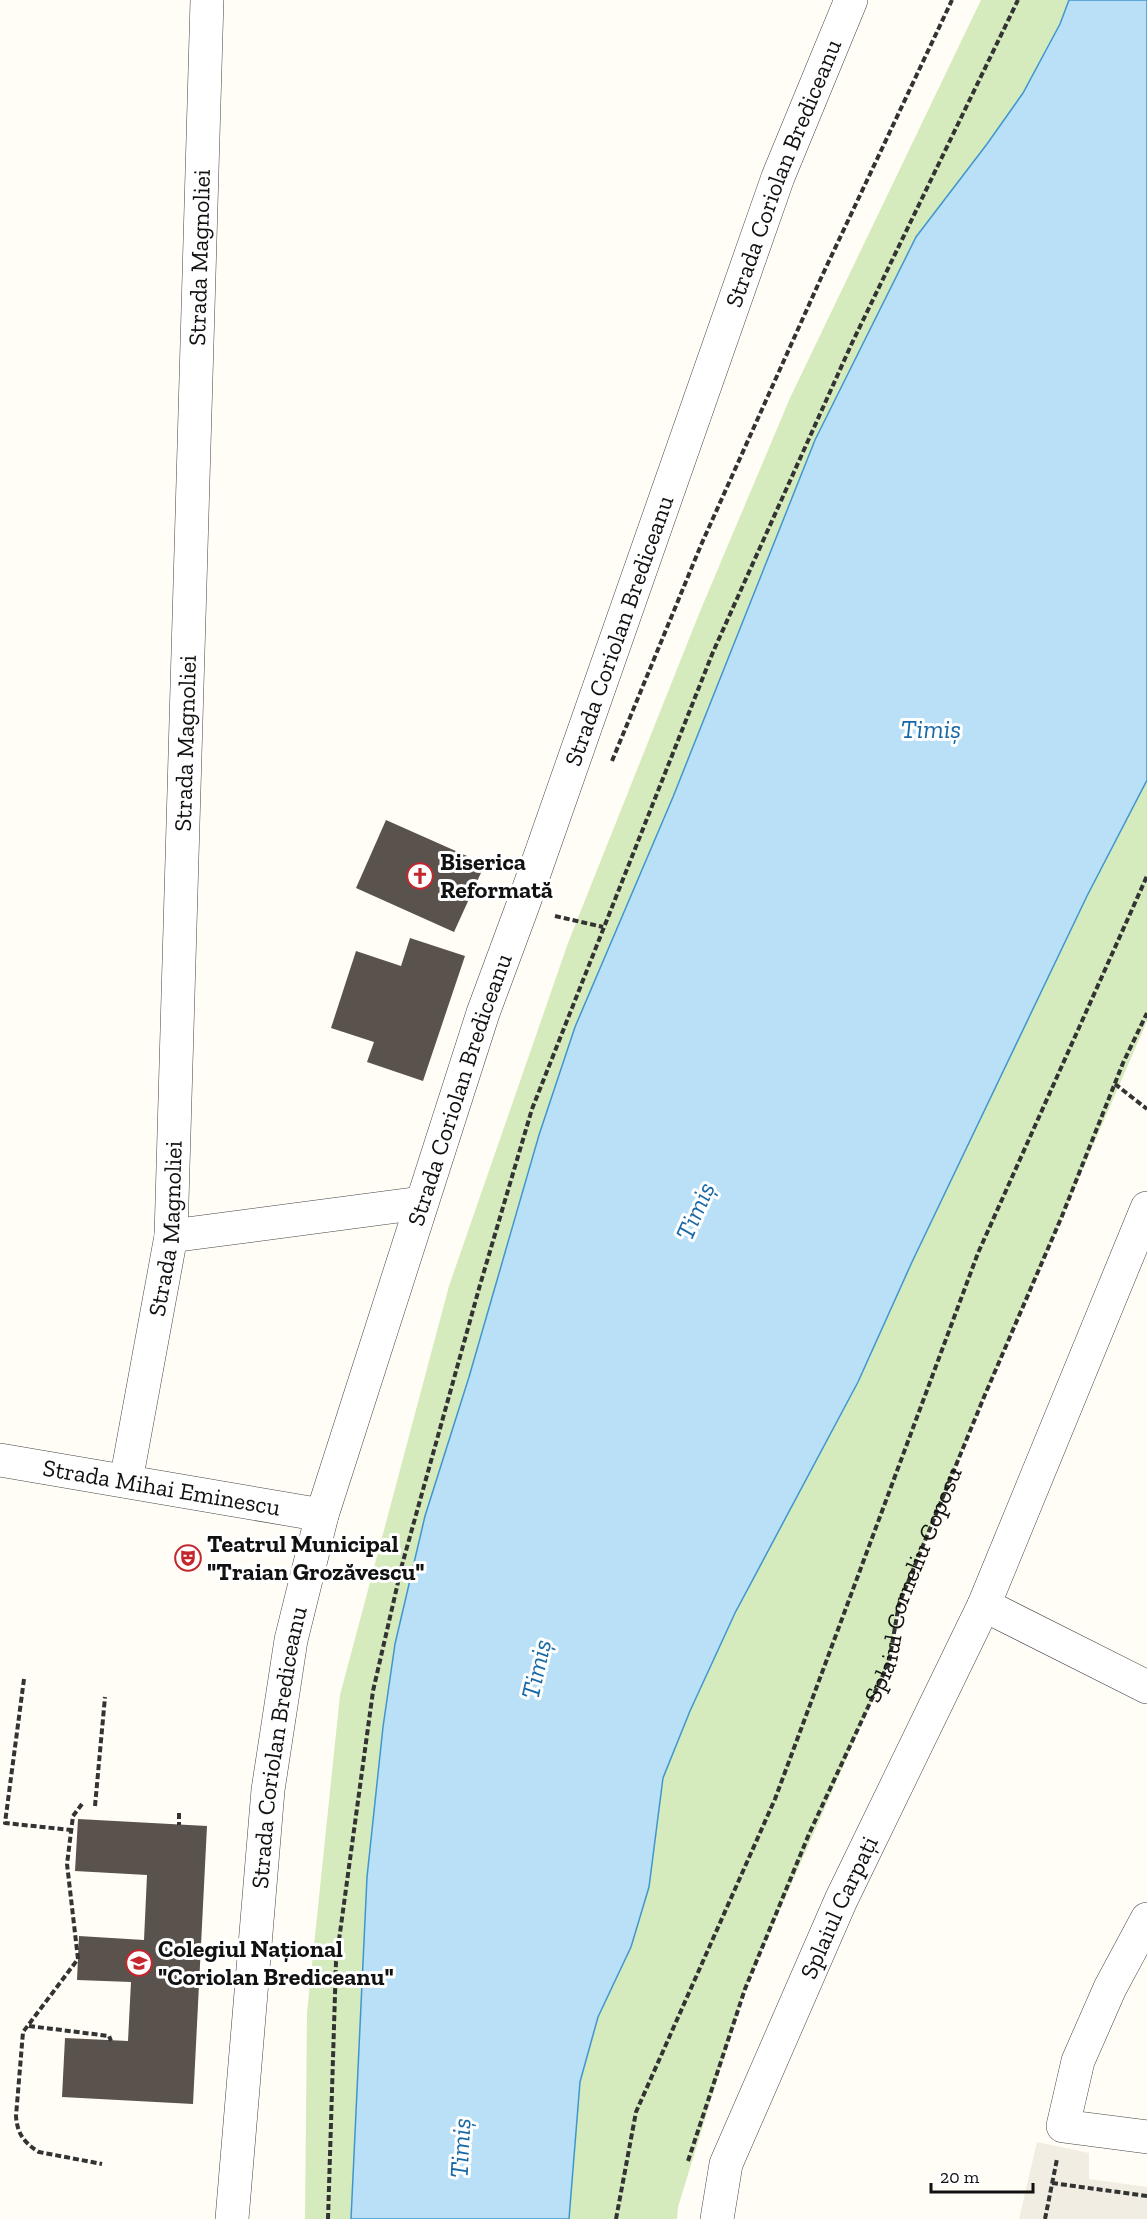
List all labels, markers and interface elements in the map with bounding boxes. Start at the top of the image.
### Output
street label: Strada Coriolan Brediceanu [718,34,847,311]
street label: Strada Magnoliei [182,169,216,346]
street label: Strada Coriolan Brediceanu [558,491,680,770]
street label: Strada Magnoliei [168,654,202,832]
water label: Timiș [901,713,961,745]
place label: Biserica Reformată [440,847,553,904]
church icon: Biserica Reformată [405,861,435,891]
street label: Strada Coriolan Brediceanu [401,949,518,1229]
street label: Strada Magnoliei [142,1140,188,1319]
water label: Timiș [668,1177,722,1245]
street label: Strada Mihai Eminescu [41,1453,283,1522]
street label: Splaiul Corneliu Coposu [857,1462,968,1707]
place label: Teatrul Municipal "Traian Grozăvescu" [207,1529,425,1586]
theatre icon: Teatrul Municipal "Traian Grozăvescu" [173,1543,203,1573]
street label: Strada Coriolan Brediceanu [245,1603,313,1890]
water label: Timiș [514,1636,558,1702]
street label: Splaiul Carpați [793,1831,884,1983]
place label: Colegiul Național "Coriolan Brediceanu" [158,1934,394,1991]
school or university icon: Colegiul Național "Coriolan Brediceanu" [124,1948,154,1978]
water label: Timiș [442,2117,478,2179]
scale bar [931,2156,1033,2194]
text: 20 m [940,2166,980,2188]

